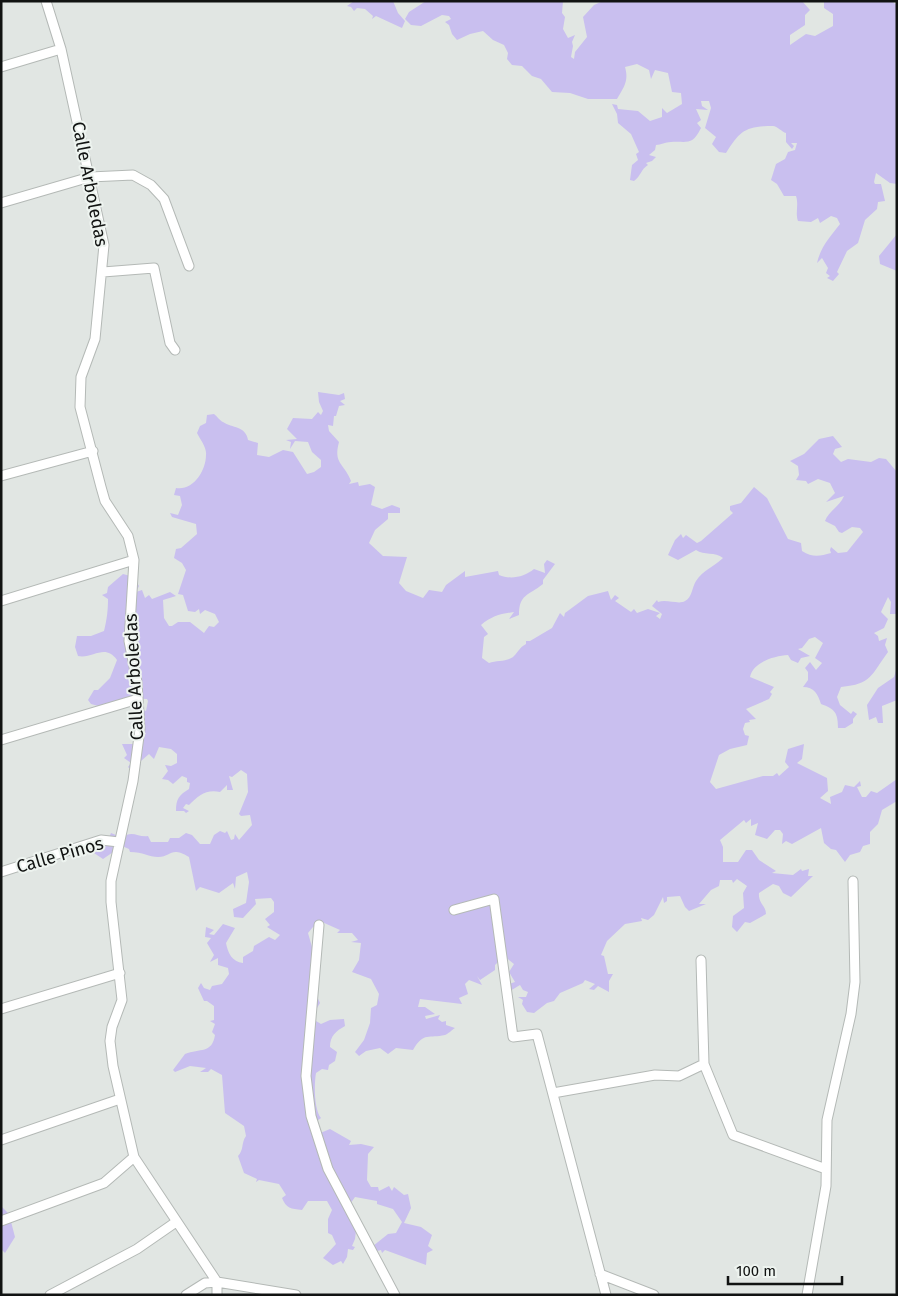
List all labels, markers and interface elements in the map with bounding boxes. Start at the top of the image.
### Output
street label: Calle Arboledas [67,120,113,248]
street label: Calle Arboledas [120,613,148,741]
street label: Calle Pinos [14,832,106,878]
scale bar [728,1254,842,1286]
text: 100 m [736,1262,776,1280]

